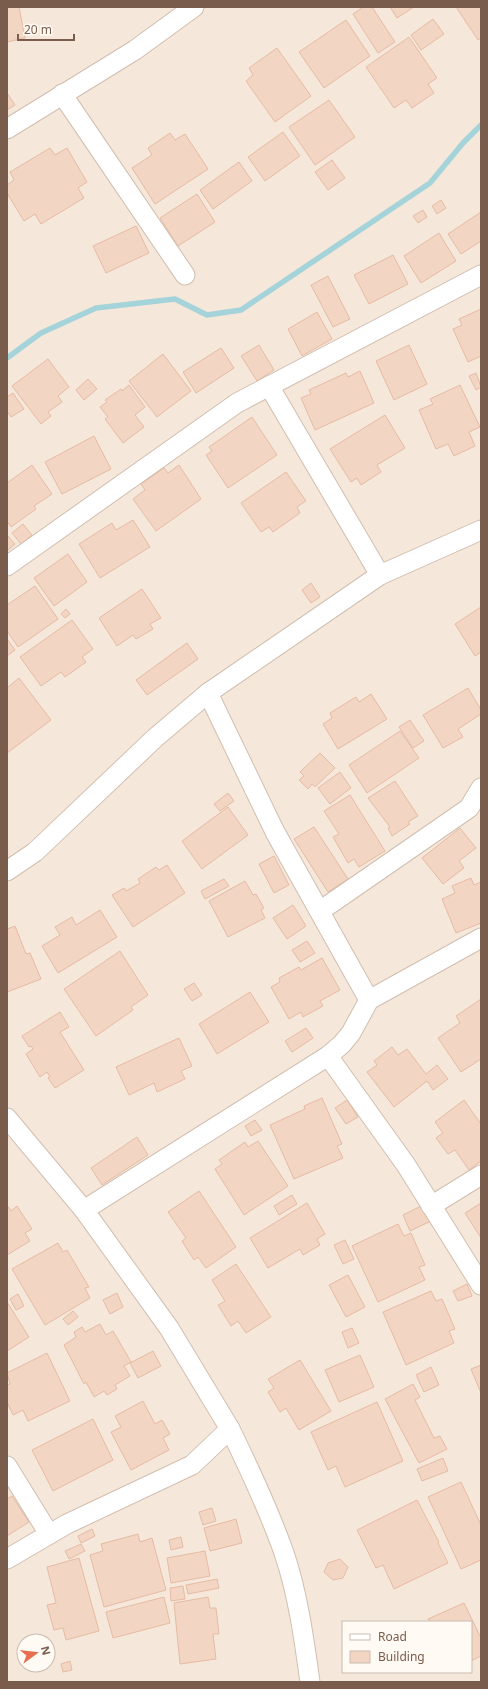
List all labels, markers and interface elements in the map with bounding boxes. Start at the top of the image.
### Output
scale bar [18,16,74,42]
text: 20 m [24,21,52,38]
legend [342,1621,472,1673]
text: Road [378,1628,407,1645]
north arrow [16,1633,56,1673]
text: N [38,1644,55,1657]
text: Building [378,1648,425,1665]

